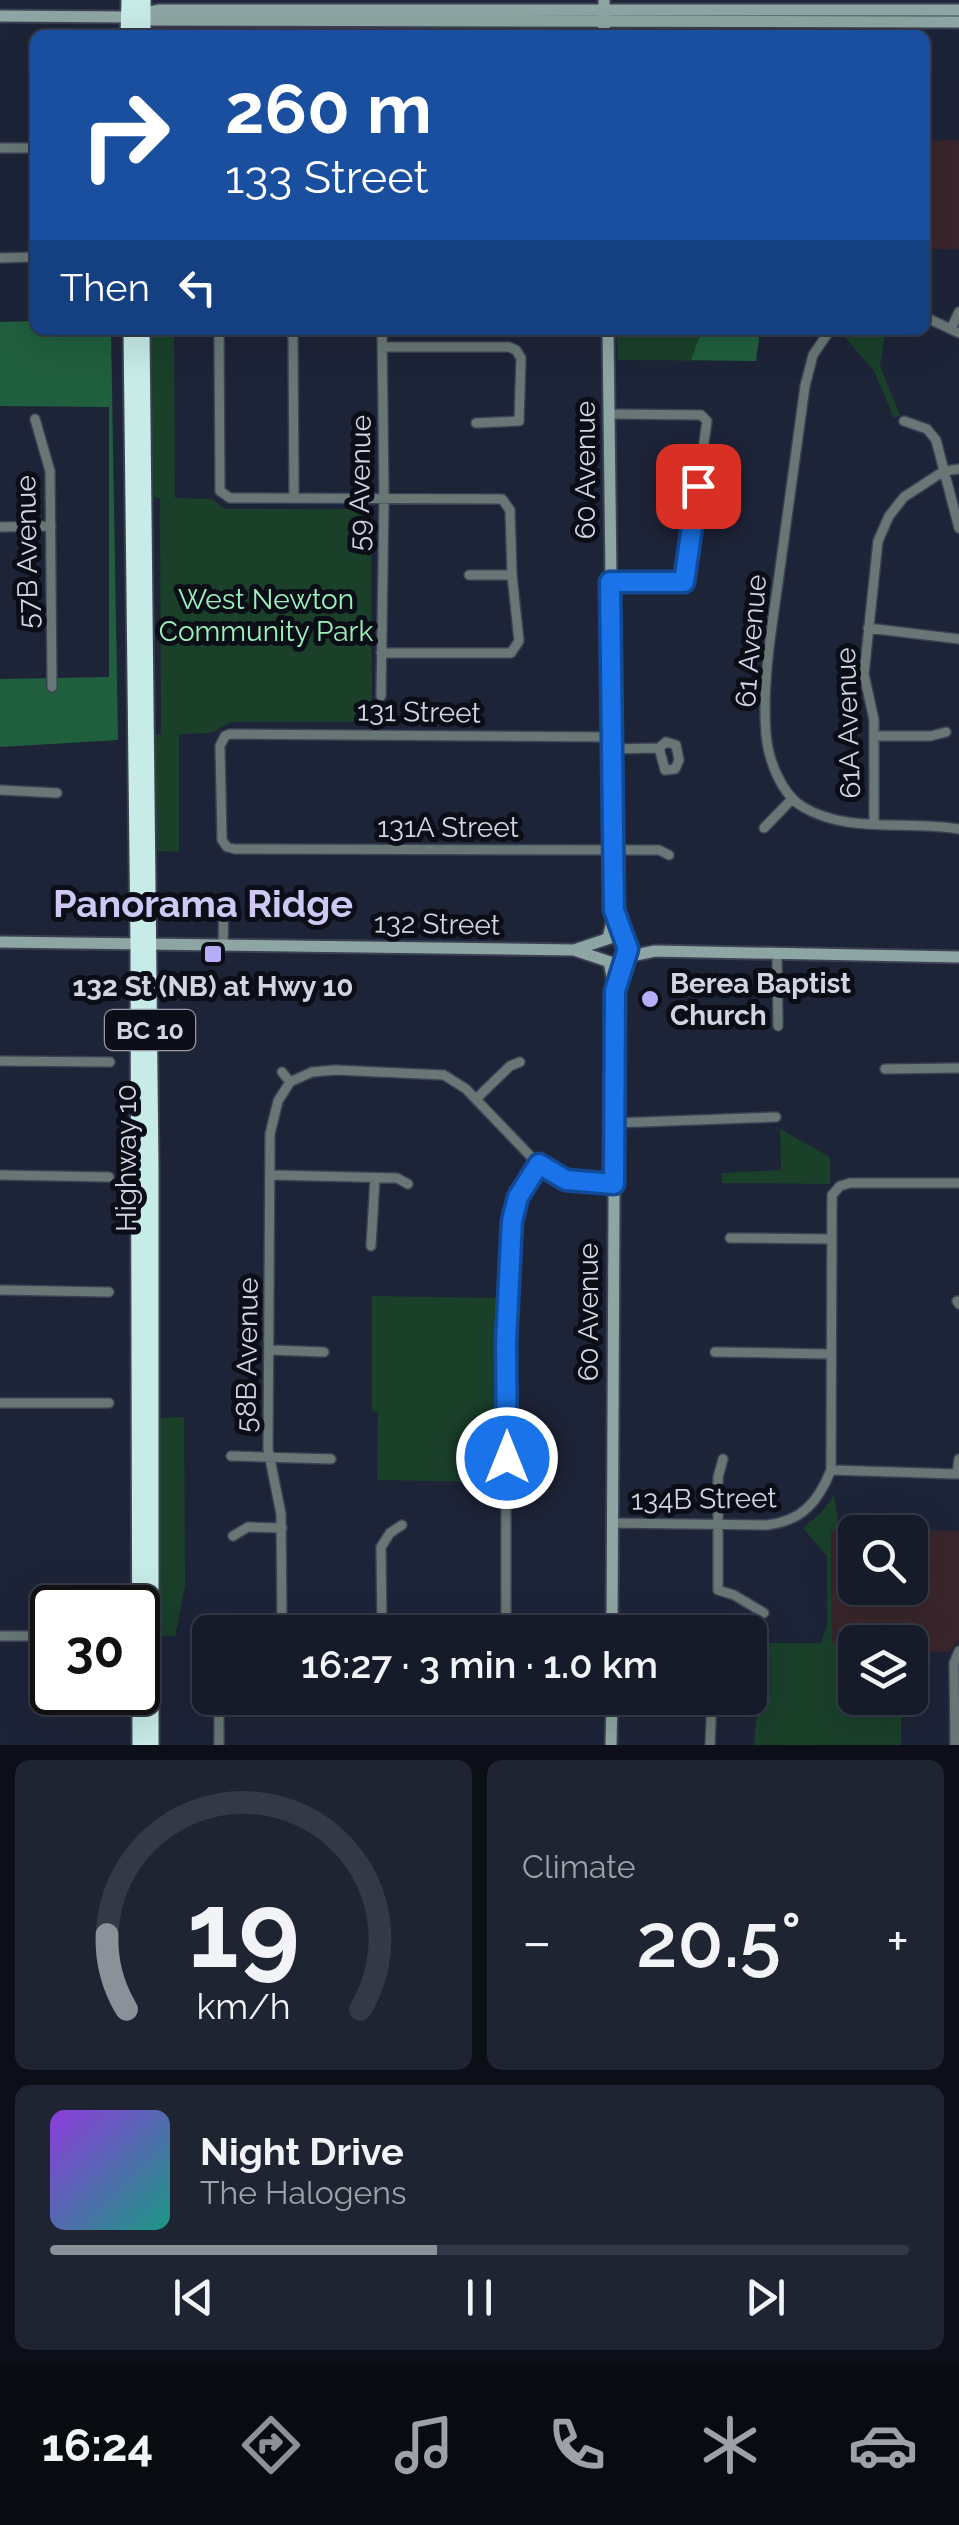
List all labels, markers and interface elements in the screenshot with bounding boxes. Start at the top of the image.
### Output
text: 260 m [225,67,432,149]
icon: right [60,70,190,200]
text: 133 Street [225,151,429,204]
icon: left [170,260,225,315]
text: Then [60,265,150,310]
street label: 60 Avenue [569,401,602,539]
street label: 59 Avenue [342,415,378,551]
pin [656,444,741,529]
icon: arrive [671,459,726,514]
street label: 57B Avenue [9,475,45,629]
street label: 61 Avenue [729,573,773,709]
park label: West Newton Community Park [159,583,373,648]
street label: 61A Avenue [829,647,867,799]
street label: 131 Street [357,694,482,730]
street label: 131A Street [377,811,519,844]
district label: Panorama Ridge [53,881,353,926]
street label: 132 Street [374,906,501,942]
marker: 132 St (NB) at Hwy 10 [202,943,224,965]
place label: Berea Baptist Church [670,967,851,1032]
place label: 132 St (NB) at Hwy 10 [73,970,353,1003]
marker: Berea Baptist Church [639,988,661,1010]
road number: BC 10 [105,1010,195,1050]
street label: Highway 10 [110,1084,143,1232]
street label: 60 Avenue [572,1243,605,1381]
street label: 58B Avenue [229,1277,265,1433]
position arrow [455,1406,559,1510]
street label: 134B Street [631,1481,778,1517]
map controls [838,1515,928,1715]
button: search [838,1515,928,1605]
speed limit sign: 30 [30,1585,160,1715]
button: layers [838,1625,928,1715]
text: 16:27 · 3 min · 1.0 km [301,1642,658,1687]
text: Climate [522,1848,636,1885]
text: 19 [187,1869,300,1991]
text: 20.5° [636,1896,802,1985]
text: − [522,1909,552,1974]
text: + [886,1909,909,1974]
text: km/h [196,1985,291,2027]
text: Night Drive [200,2129,404,2174]
text: The Halogens [200,2174,406,2211]
icon: previous [166,2270,221,2325]
icon: pause [452,2270,507,2325]
icon: next [738,2270,793,2325]
icon: directions [236,2410,306,2480]
icon: music [389,2410,459,2480]
icon: phone [542,2410,612,2480]
icon: climate [695,2410,765,2480]
icon: car [848,2410,918,2480]
text: 16:24 [41,2419,153,2472]

